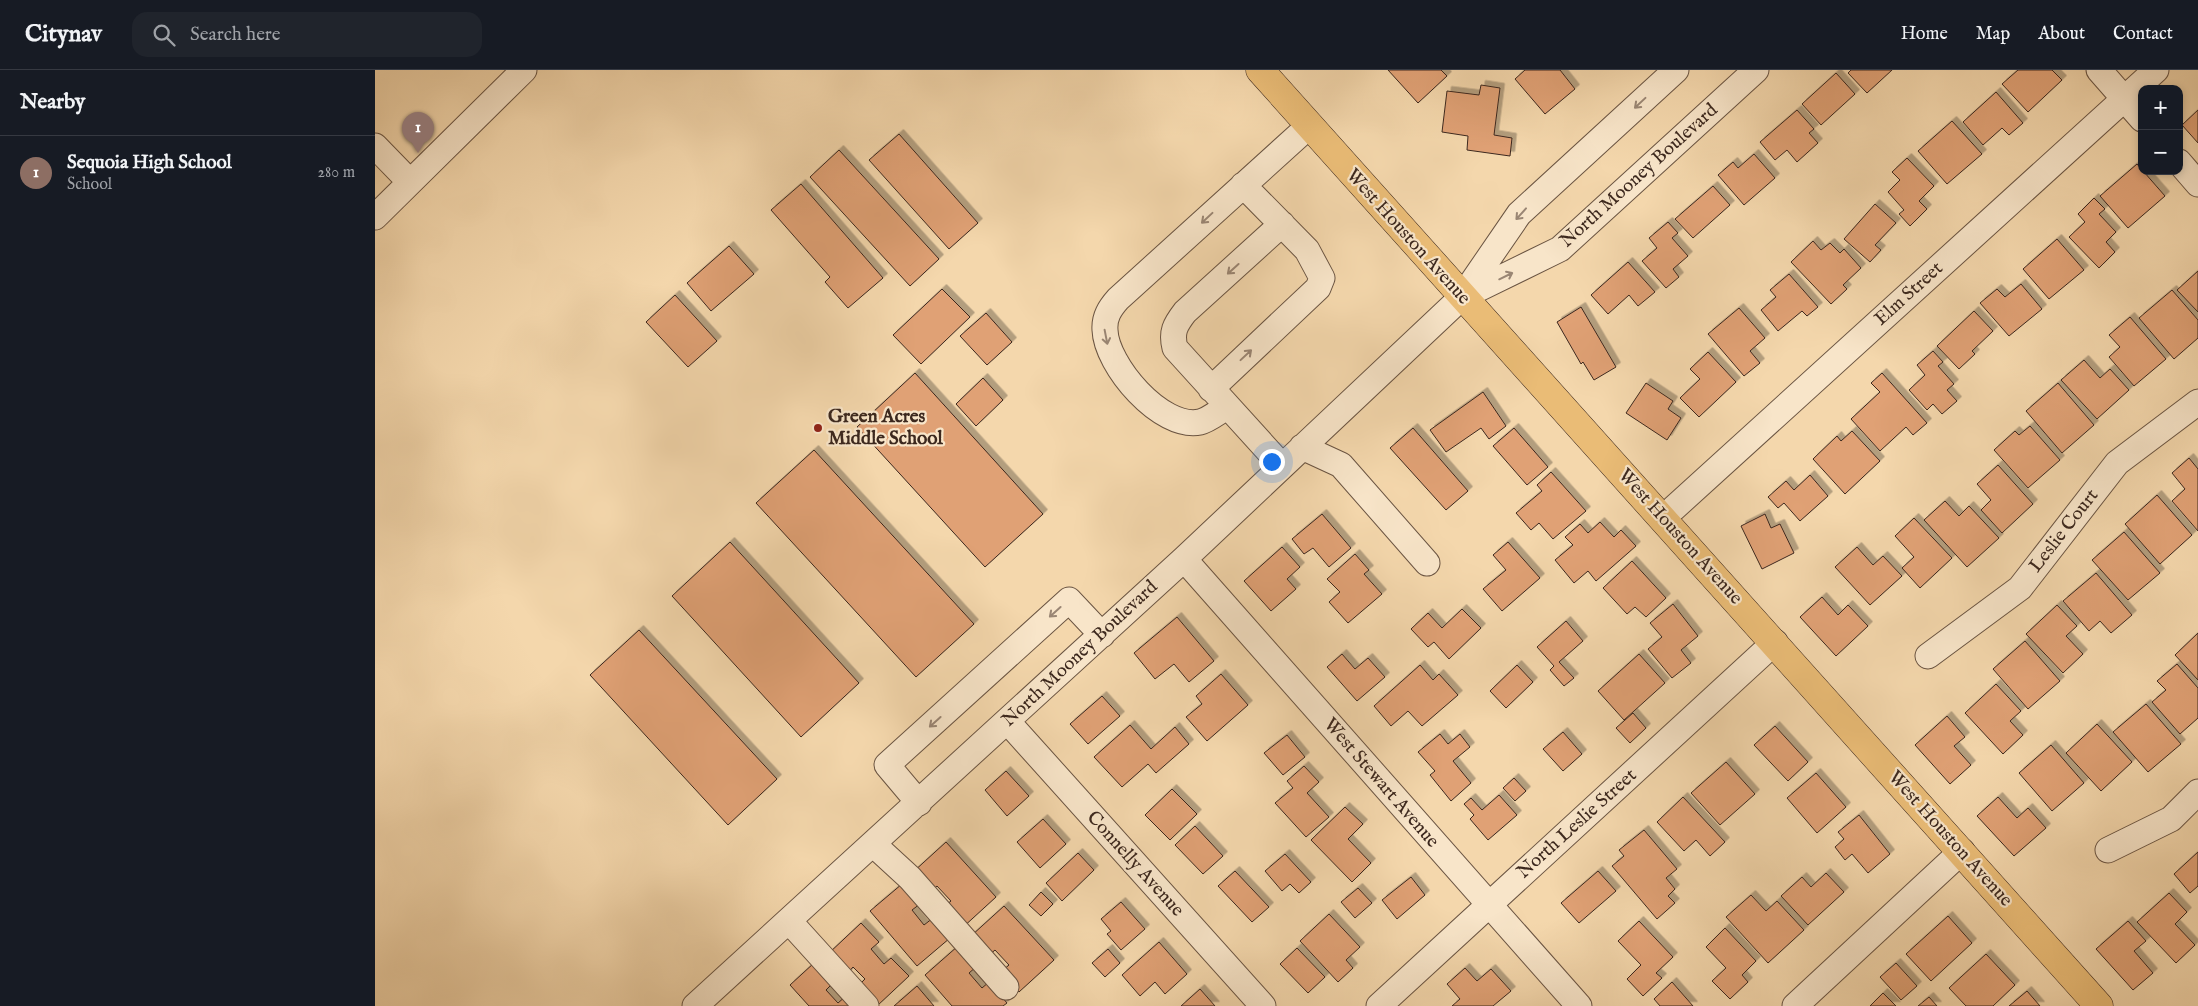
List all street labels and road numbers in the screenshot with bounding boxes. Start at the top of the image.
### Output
street label: North Mooney Boulevard [1555,98,1724,253]
street label: West Houston Avenue [1341,164,1476,310]
street label: Elm Street [1870,257,1949,331]
street label: West Houston Avenue [1613,464,1748,610]
street label: Leslie Court [2024,484,2104,577]
street label: North Mooney Boulevard [997,575,1164,732]
street label: West Stewart Avenue [1318,713,1444,853]
street label: North Leslie Street [1512,764,1642,884]
street label: West Houston Avenue [1883,766,2018,912]
street label: Connelly Avenue [1081,806,1189,922]

